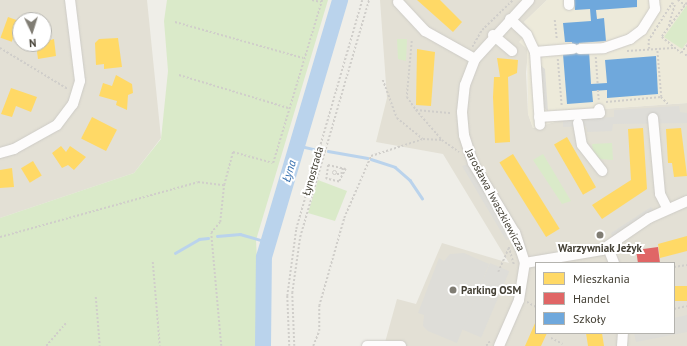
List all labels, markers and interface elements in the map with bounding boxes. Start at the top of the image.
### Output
north arrow [12,12,52,52]
text: N [29,36,37,50]
street label: Łynostrada [300,145,326,197]
street label: Jarosława Iwaszkiewicza [462,146,528,254]
water label: Łyna [279,158,299,184]
marker: Warzywniak Jeżyk [595,230,605,240]
place label: Warzywniak Jeżyk [558,241,642,255]
legend [535,262,675,334]
text: Mieszkania [573,271,630,286]
place label: Parking OSM [461,283,521,297]
marker: Parking OSM [448,285,458,295]
text: Handel [573,291,610,306]
text: Szkoły [573,311,606,326]

